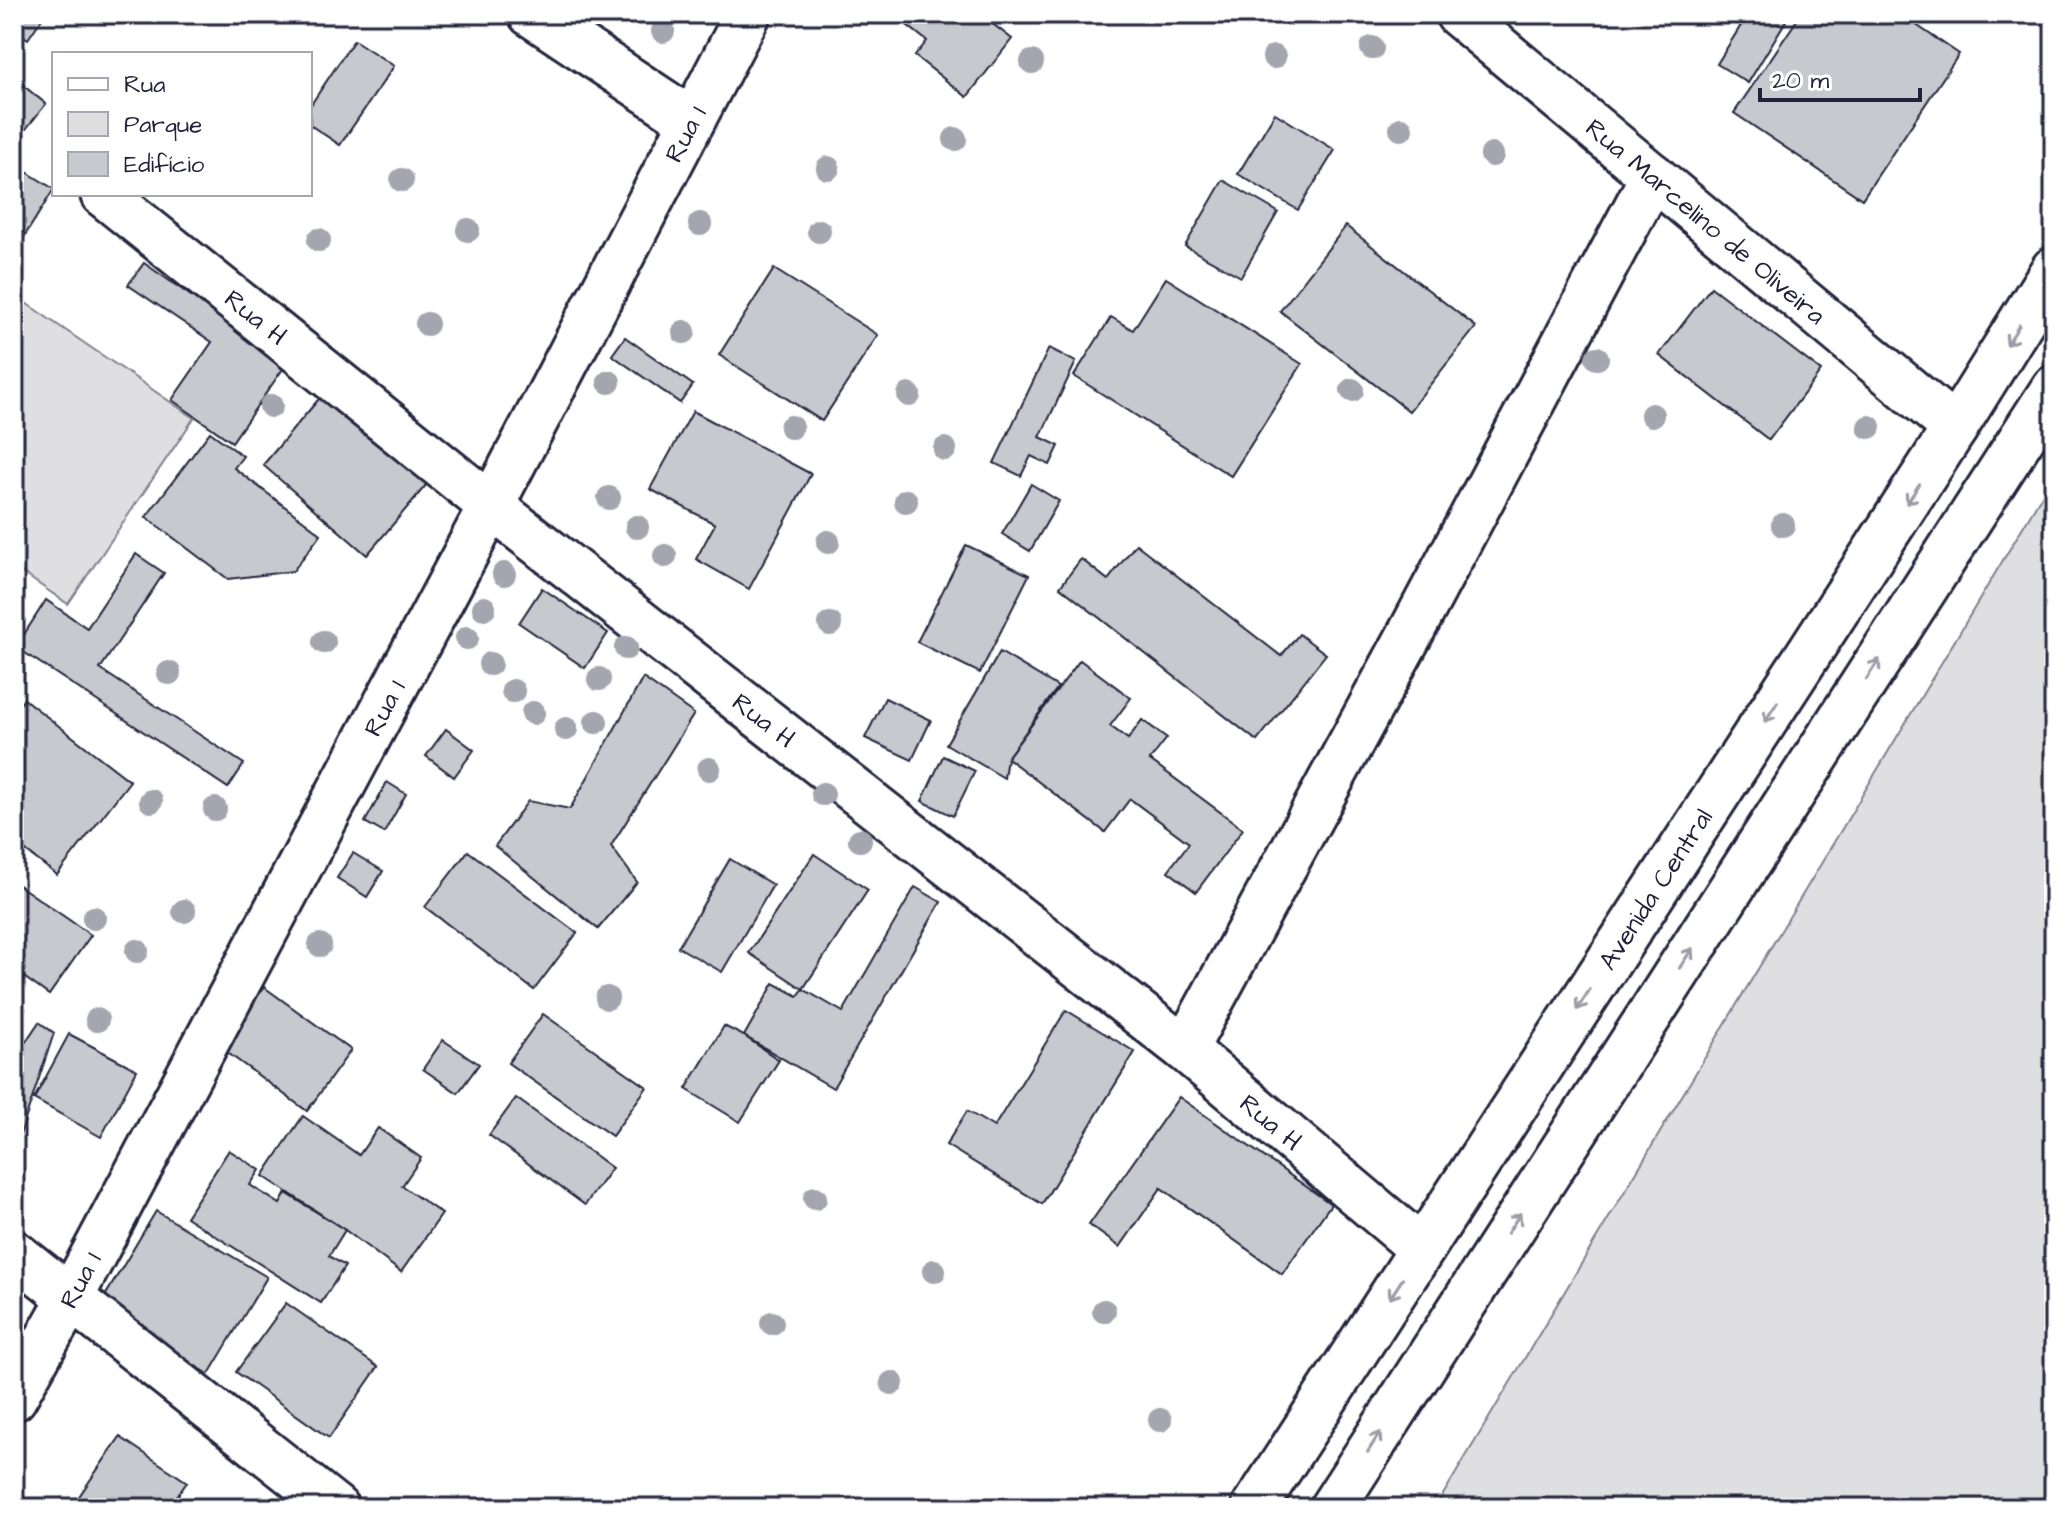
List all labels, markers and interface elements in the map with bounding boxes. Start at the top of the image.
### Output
legend [52,52,312,196]
scale bar [1760,52,1920,102]
text: 20 m [1772,64,1829,98]
text: Rua [124,68,166,102]
street label: Rua 1 [656,100,716,169]
text: Parque [124,108,202,142]
street label: Rua Marcelino de Oliveira [1578,110,1833,333]
text: Edifício [124,148,205,182]
street label: Rua H [216,281,294,354]
one-way arrow [2004,324,2021,346]
one-way arrow [1904,482,1920,505]
one-way arrow [1865,658,1881,681]
street label: Rua 1 [355,674,415,743]
street label: Rua H [724,685,802,757]
one-way arrow [1763,700,1779,723]
street label: Avenida Central [1590,802,1722,977]
one-way arrow [1677,947,1694,969]
one-way arrow [1575,989,1592,1011]
street label: Rua H [1232,1086,1309,1159]
one-way arrow [1507,1212,1523,1235]
street label: Rua 1 [51,1246,111,1315]
one-way arrow [1388,1277,1404,1300]
one-way arrow [1367,1431,1383,1454]

